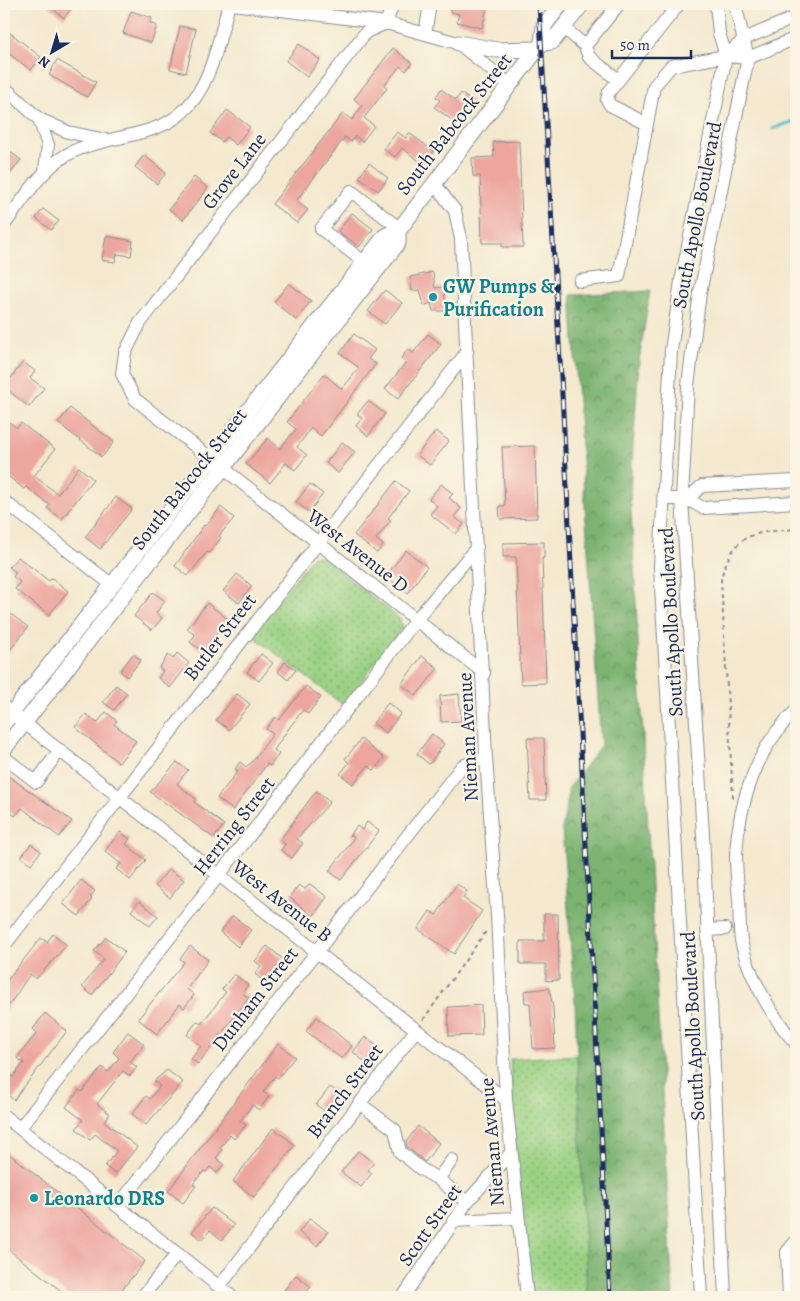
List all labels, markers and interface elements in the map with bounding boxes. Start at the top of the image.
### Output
north arrow [28,28,78,78]
scale bar [612,28,691,60]
text: 50 m [620,35,650,55]
street label: South Babcock Street [390,47,518,201]
text: N [34,51,54,72]
street label: South Apollo Boulevard [666,119,728,311]
street label: Grove Lane [195,127,273,215]
place label: GW Pumps & Purification [443,273,555,323]
marker: GW Pumps & Purification [427,291,439,303]
street label: South Babcock Street [125,402,253,556]
street label: West Avenue D [301,502,414,599]
street label: South Apollo Boulevard [653,526,689,718]
street label: Butler Street [177,587,263,686]
street label: Nieman Avenue [451,672,485,802]
street label: Herring Street [187,771,281,881]
street label: West Avenue B [226,853,338,949]
street label: South Apollo Boulevard [675,930,711,1122]
street label: Dunham Street [206,941,305,1057]
street label: Branch Street [301,1038,390,1144]
street label: Nieman Avenue [473,1076,511,1208]
street label: Scott Street [392,1178,468,1272]
place label: Leonardo DRS [44,1185,165,1212]
marker: Leonardo DRS [28,1192,40,1204]

